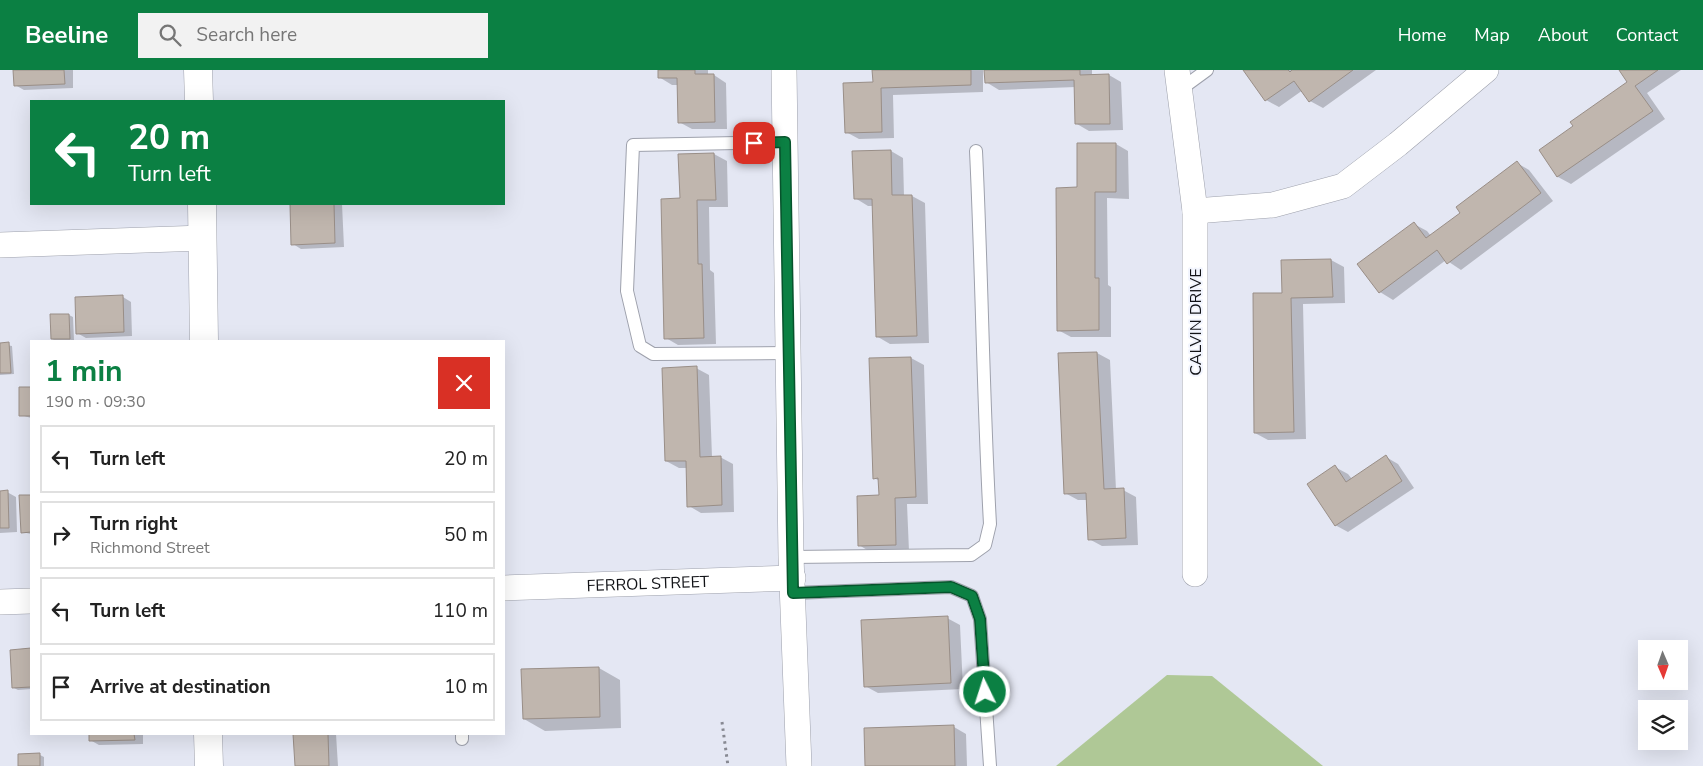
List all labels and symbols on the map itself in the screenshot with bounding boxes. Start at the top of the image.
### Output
pin [733,122,775,164]
street label: CALVIN DRIVE [1185,268,1207,376]
street label: FERROL STREET [586,571,710,597]
north arrow [1638,640,1688,690]
position arrow [958,665,1010,717]

